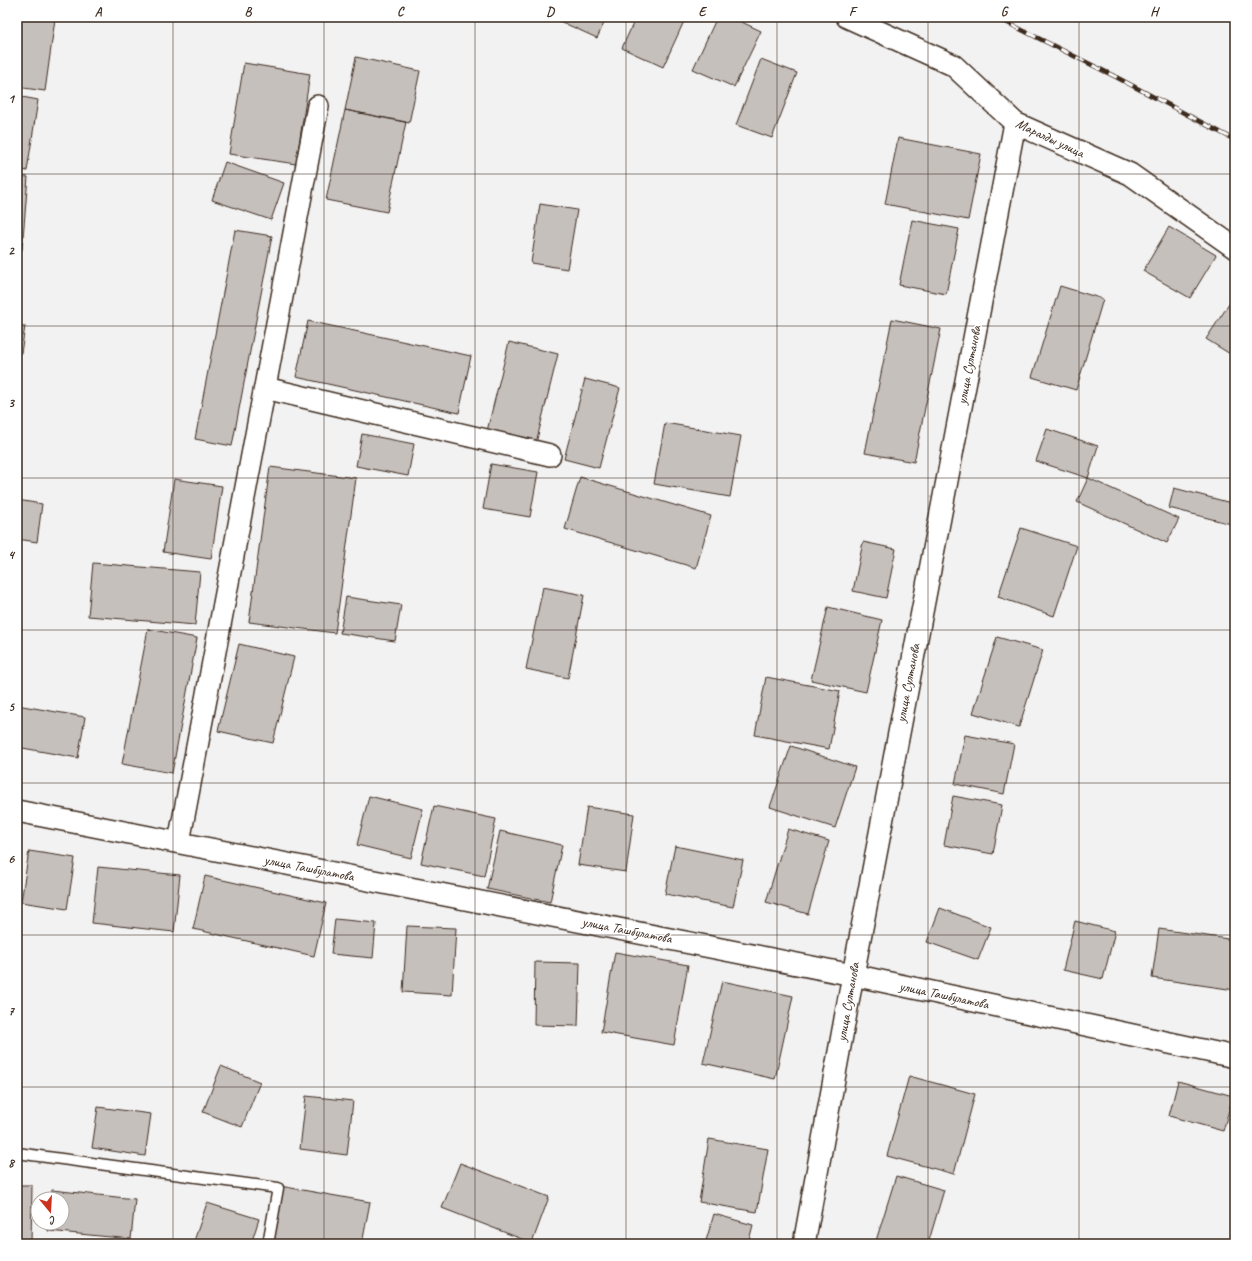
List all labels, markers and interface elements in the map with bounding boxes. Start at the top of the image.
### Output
text: A [95,4,103,20]
text: B [245,4,253,20]
text: C [397,4,405,20]
text: D [546,4,555,20]
text: E [699,4,708,20]
text: F [849,4,858,20]
text: G [1001,4,1009,20]
text: H [1150,4,1160,20]
text: 1 [8,91,16,107]
street label: Маралды улица [1013,115,1088,162]
text: 2 [8,243,15,259]
street label: улица Султанова [953,323,985,407]
text: 3 [8,395,15,411]
text: 4 [8,547,16,563]
street label: улица Султанова [892,641,924,725]
text: 5 [8,699,15,715]
text: 6 [8,851,15,867]
street label: улица Ташбулатова [262,851,357,885]
street label: улица Ташбулатова [580,913,675,947]
street label: улица Султанова [833,960,863,1044]
street label: улица Ташбулатова [897,977,992,1013]
text: 7 [8,1003,15,1019]
text: 8 [8,1155,16,1171]
north arrow [30,1191,70,1231]
text: С [47,1213,58,1228]

